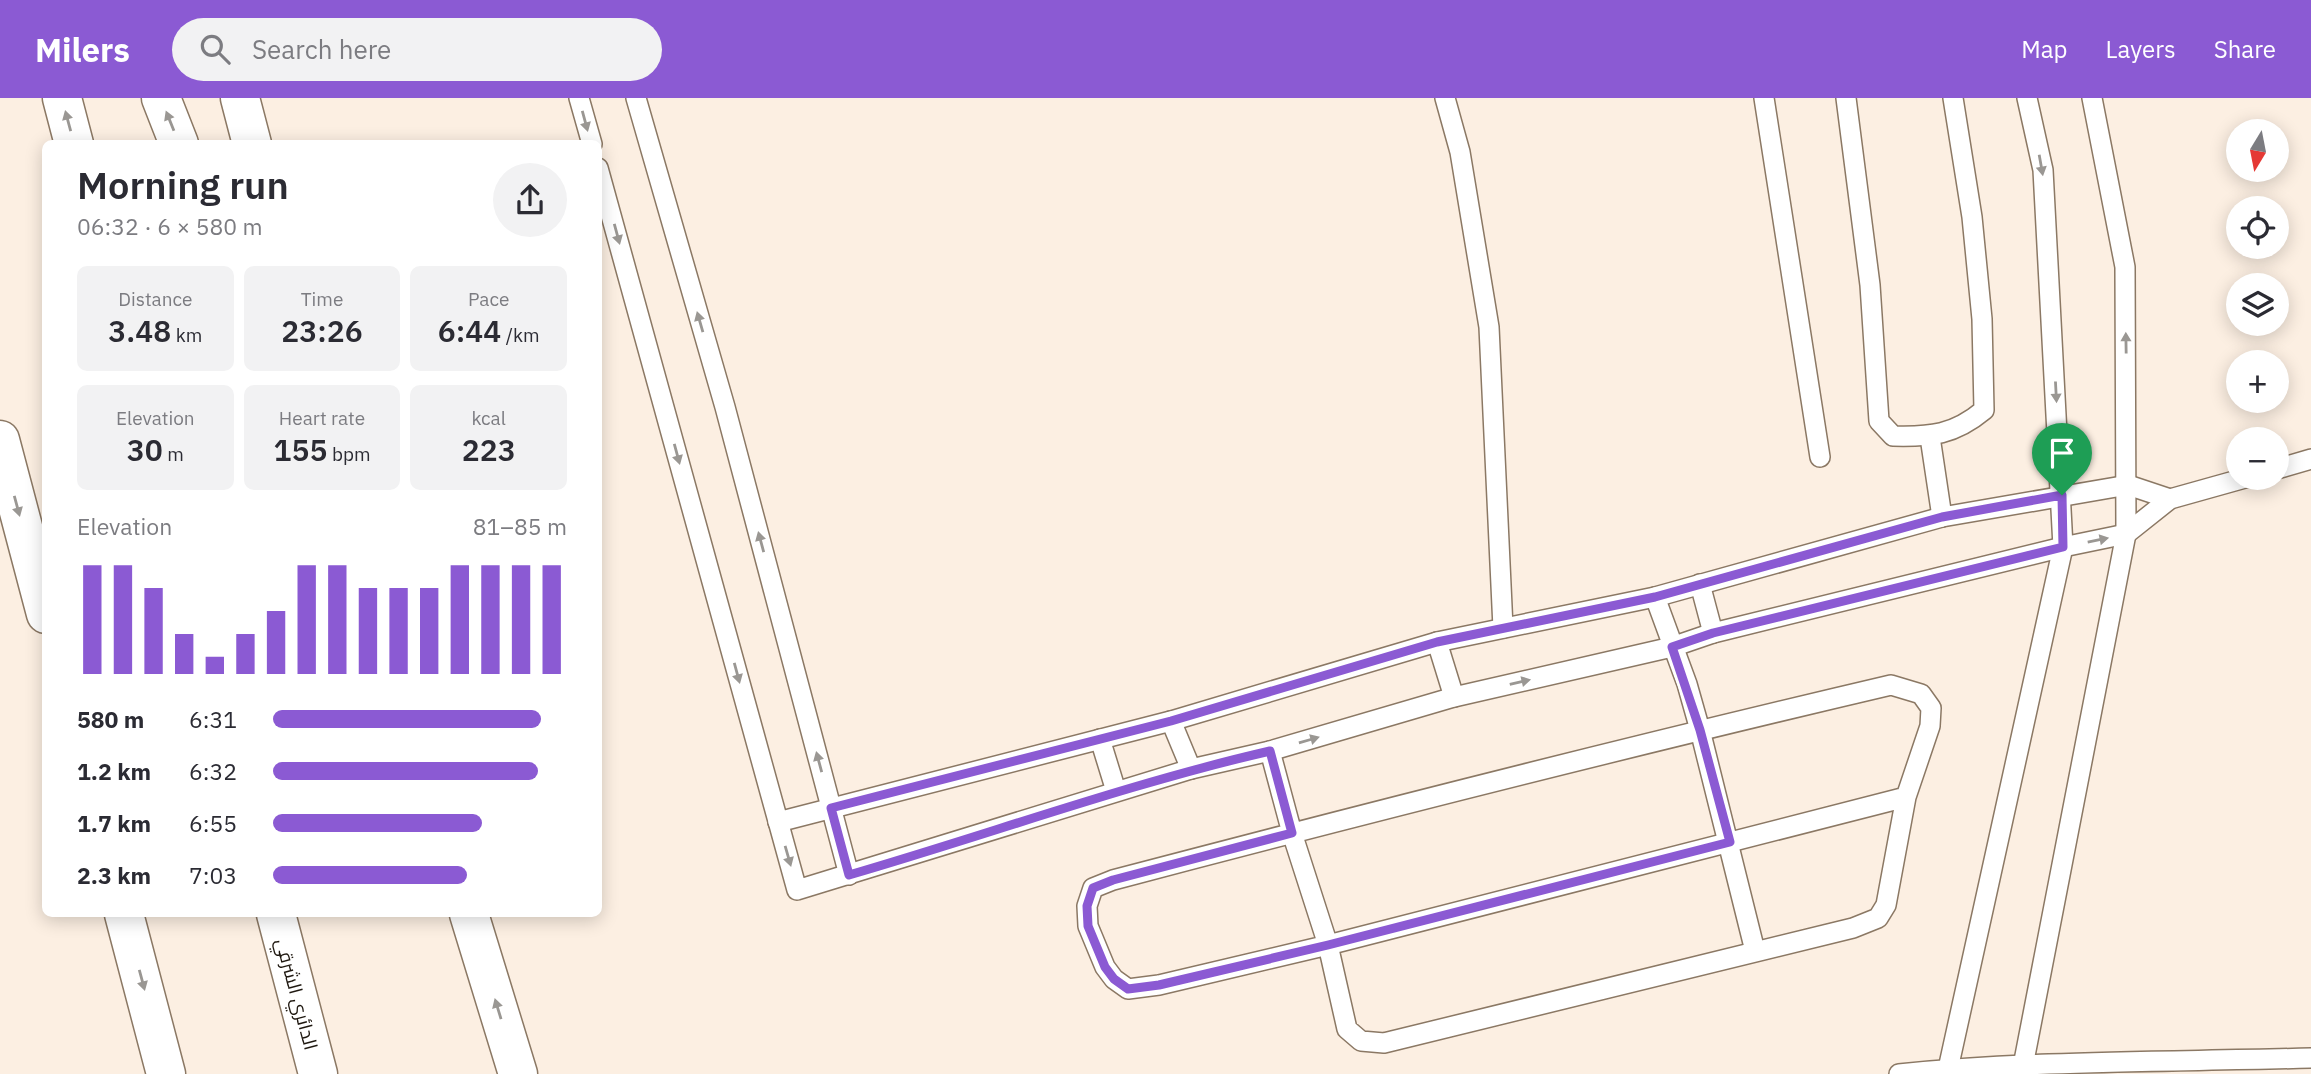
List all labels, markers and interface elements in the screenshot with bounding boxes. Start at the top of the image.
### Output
search box [172,18,662,81]
text: Milers [35,28,130,71]
icon: search [196,30,234,68]
text: Search here [252,32,391,66]
text: Map [2021,33,2068,65]
text: Layers [2106,33,2176,65]
text: Share [2214,33,2276,65]
one-way arrow [62,110,73,132]
one-way arrow [165,110,176,131]
one-way arrow [581,111,591,132]
north arrow [2226,119,2289,182]
map controls [2226,119,2289,490]
one-way arrow [2036,154,2047,176]
text: Morning run [77,160,289,209]
button: share [493,163,567,237]
button: locate [2226,196,2289,259]
text: 06:32 · 6 × 580 m [77,211,263,241]
one-way arrow [612,224,622,245]
button: layers [2226,273,2289,336]
text: Distance [118,287,192,311]
text: Time [301,287,343,311]
text: Pace [468,287,509,311]
text: 3.48 [108,311,171,350]
text: 23:26 [281,311,363,350]
text: 6:44 [438,311,501,350]
one-way arrow [695,312,705,333]
text: km [171,323,202,347]
text: /km [501,323,540,347]
one-way arrow [2120,332,2132,354]
button: + [2226,350,2289,413]
one-way arrow [2051,381,2062,403]
text: Elevation [116,406,195,430]
text: Heart rate [279,406,365,430]
text: kcal [471,406,506,430]
pin [2032,423,2092,495]
button: − [2226,427,2289,490]
text: 30 [127,430,163,469]
text: 155 [273,430,327,469]
text: 223 [462,430,516,469]
icon: arrive [2043,434,2081,472]
text: m [163,442,184,466]
text: bpm [327,442,371,466]
one-way arrow [672,443,683,465]
one-way arrow [12,495,23,517]
text: Elevation [77,511,172,541]
text: 81–85 m [473,511,567,541]
one-way arrow [755,531,766,553]
one-way arrow [2087,534,2109,545]
one-way arrow [732,662,743,684]
one-way arrow [1509,676,1531,687]
text: 580 m [77,704,144,734]
text: 6:31 [189,704,237,734]
one-way arrow [1299,734,1320,744]
one-way arrow [813,751,824,773]
text: 1.2 km [77,756,151,786]
text: 6:32 [189,756,237,786]
text: 1.7 km [77,808,151,838]
text: 6:55 [189,808,237,838]
one-way arrow [783,846,793,867]
text: 2.3 km [77,860,151,890]
text: 7:03 [189,860,237,890]
street label: الدائري الشرقي [268,936,323,1053]
one-way arrow [137,969,147,990]
one-way arrow [493,998,503,1019]

